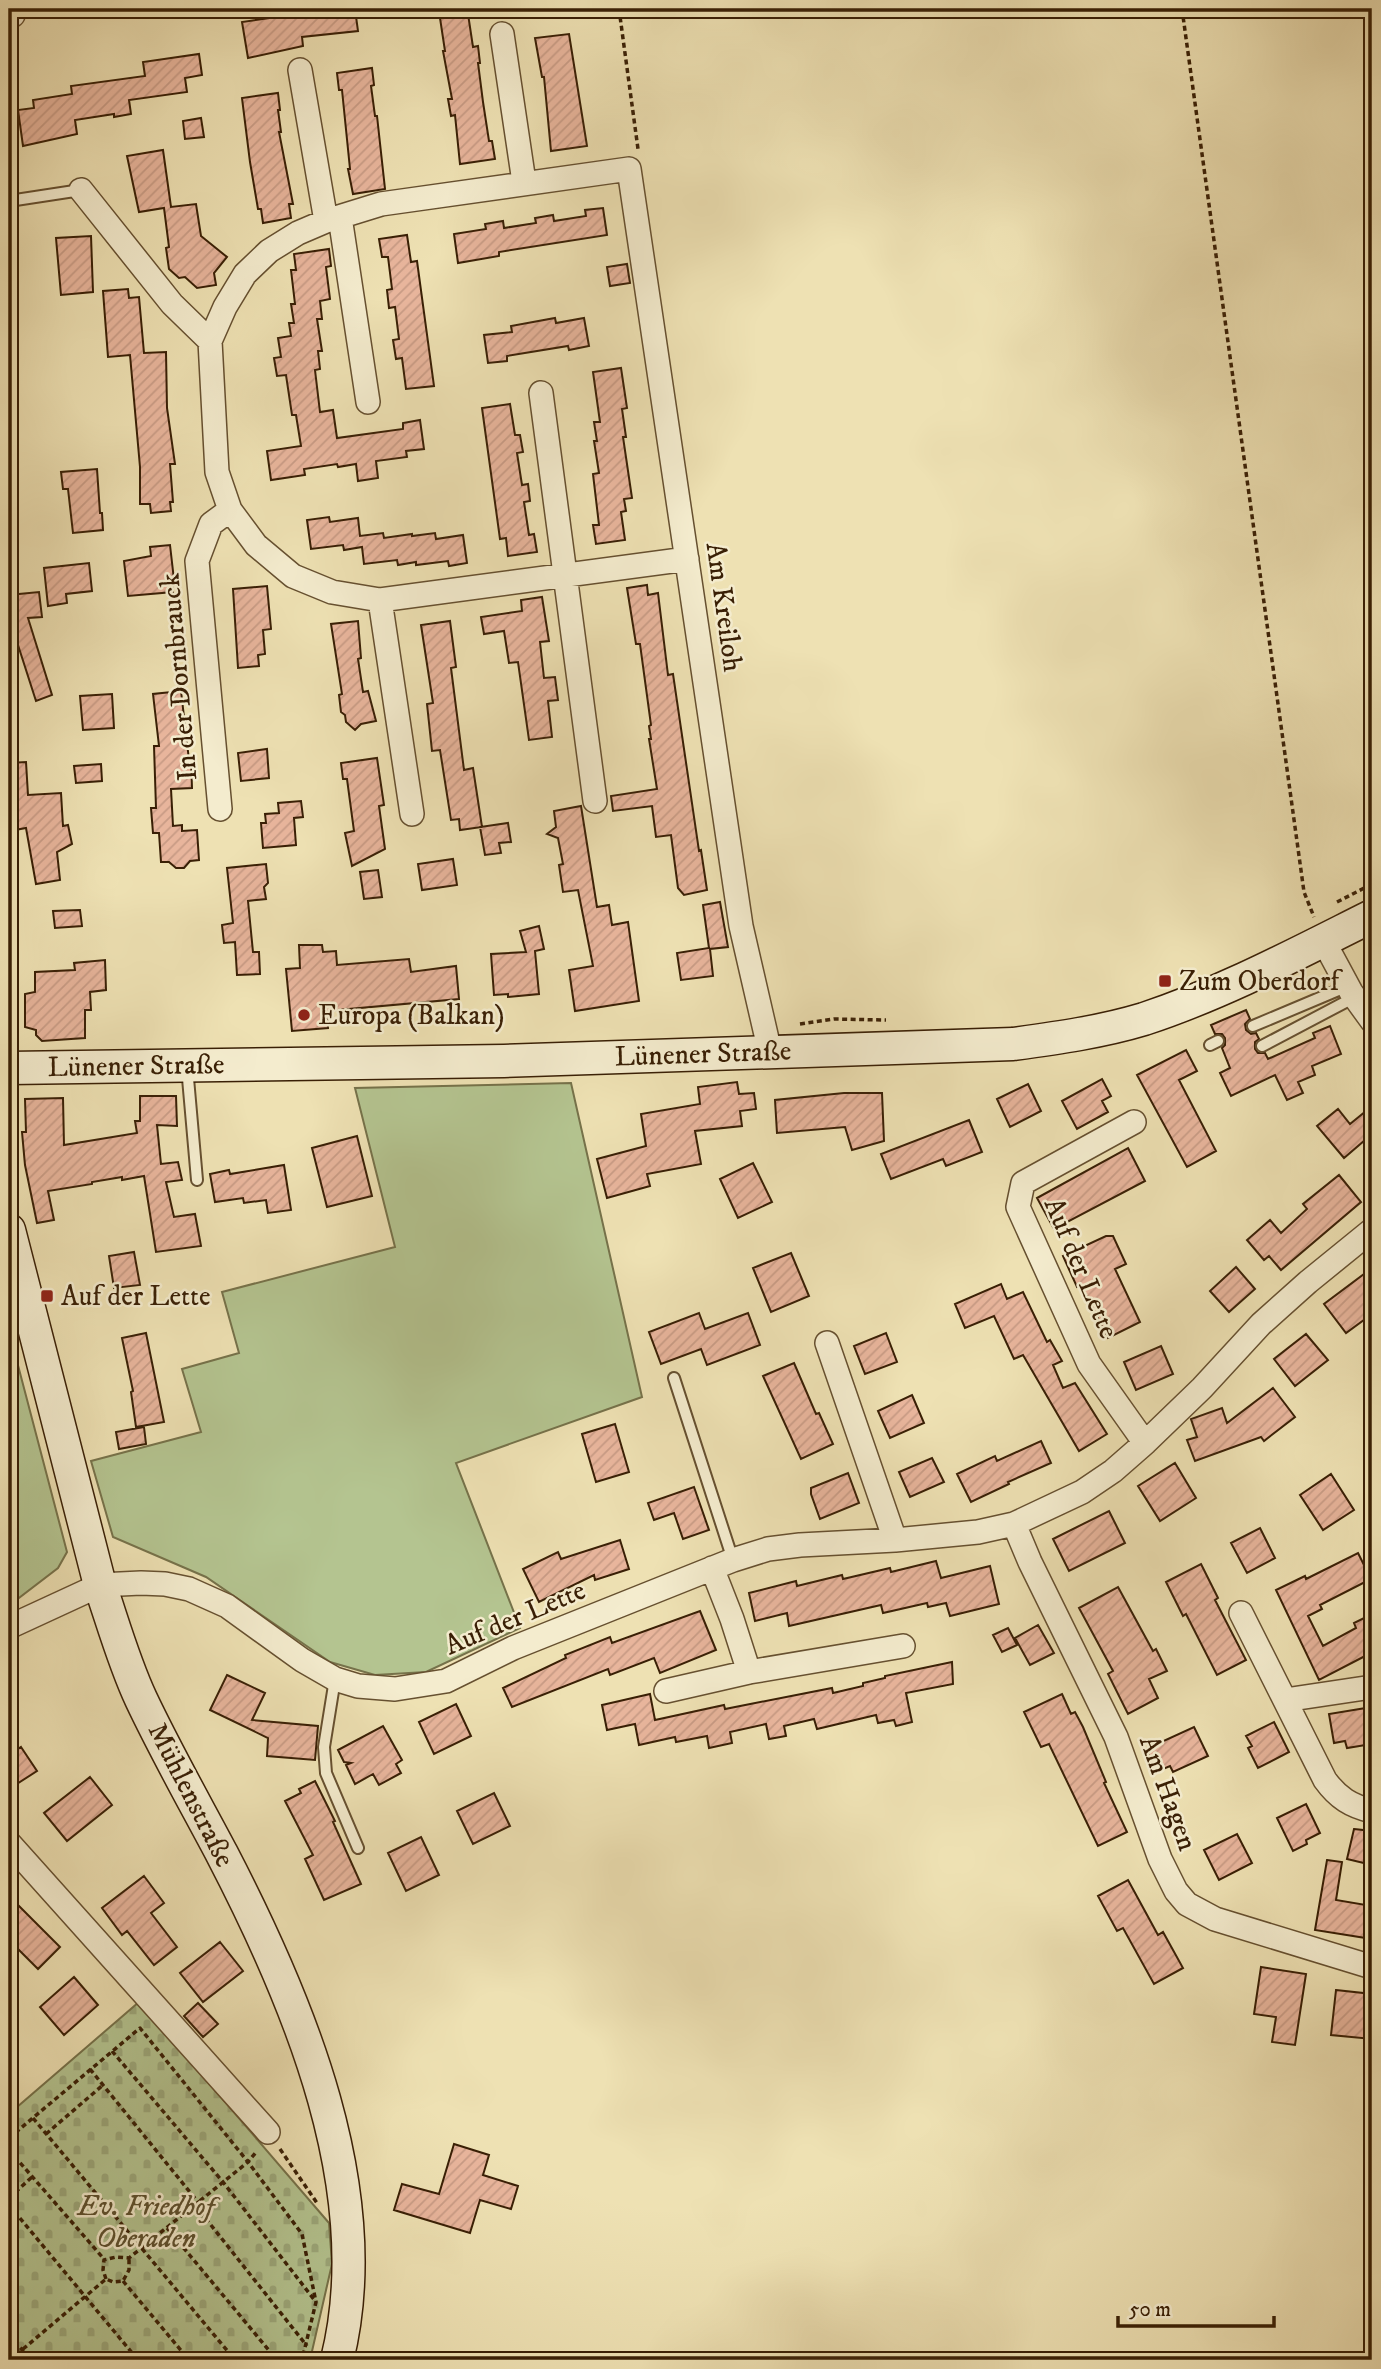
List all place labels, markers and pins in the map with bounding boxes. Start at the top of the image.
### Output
place label: Zum Oberdorf [1179,964,1343,999]
marker: Zum Oberdorf [1157,973,1173,989]
place label: Europa (Balkan) [318,998,505,1033]
marker: Europa (Balkan) [296,1007,312,1023]
place label: Auf der Lette [61,1279,211,1314]
marker: Auf der Lette [39,1288,55,1304]

